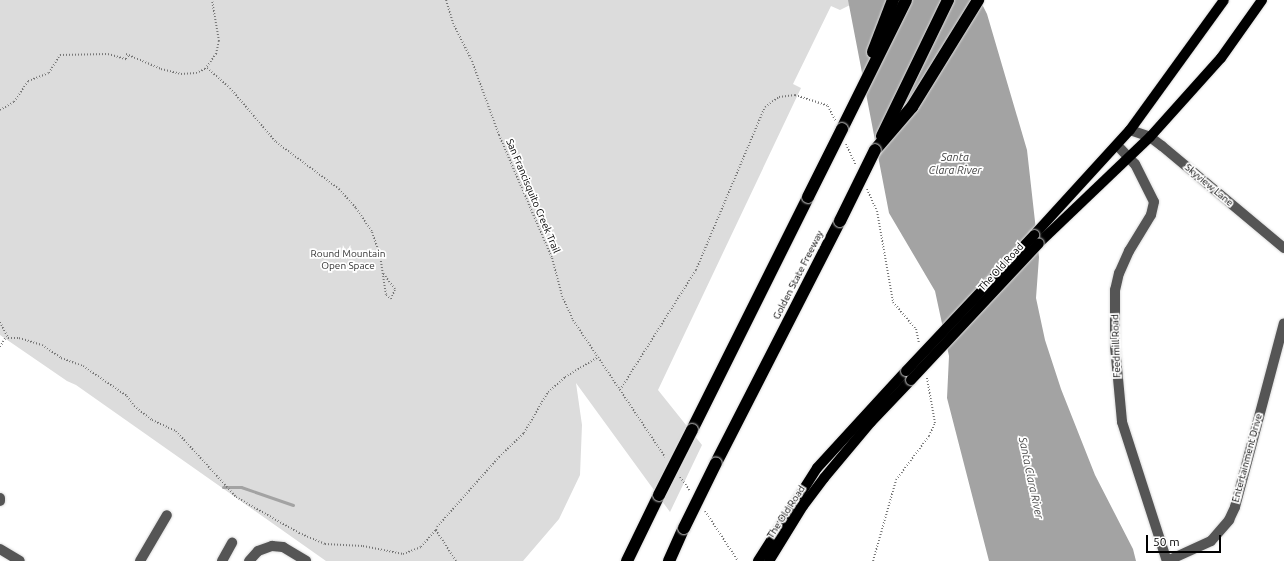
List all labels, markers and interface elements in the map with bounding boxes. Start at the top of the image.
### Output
street label: San Francisquito Creek Trail [503,137,563,255]
water label: Santa Clara River [929,151,981,177]
street label: Skyview Lane [1182,161,1236,209]
street label: Golden State Freeway [770,229,826,321]
street label: The Old Road [976,241,1026,293]
park label: Round Mountain Open Space [311,247,385,270]
street label: Feedmill Road [1109,314,1123,378]
street label: Entertainment Drive [1229,412,1265,504]
water label: Santa Clara River [1016,436,1046,520]
street label: The Old Road [764,483,808,541]
scale bar [1148,527,1223,553]
text: 50 m [1153,535,1180,548]

